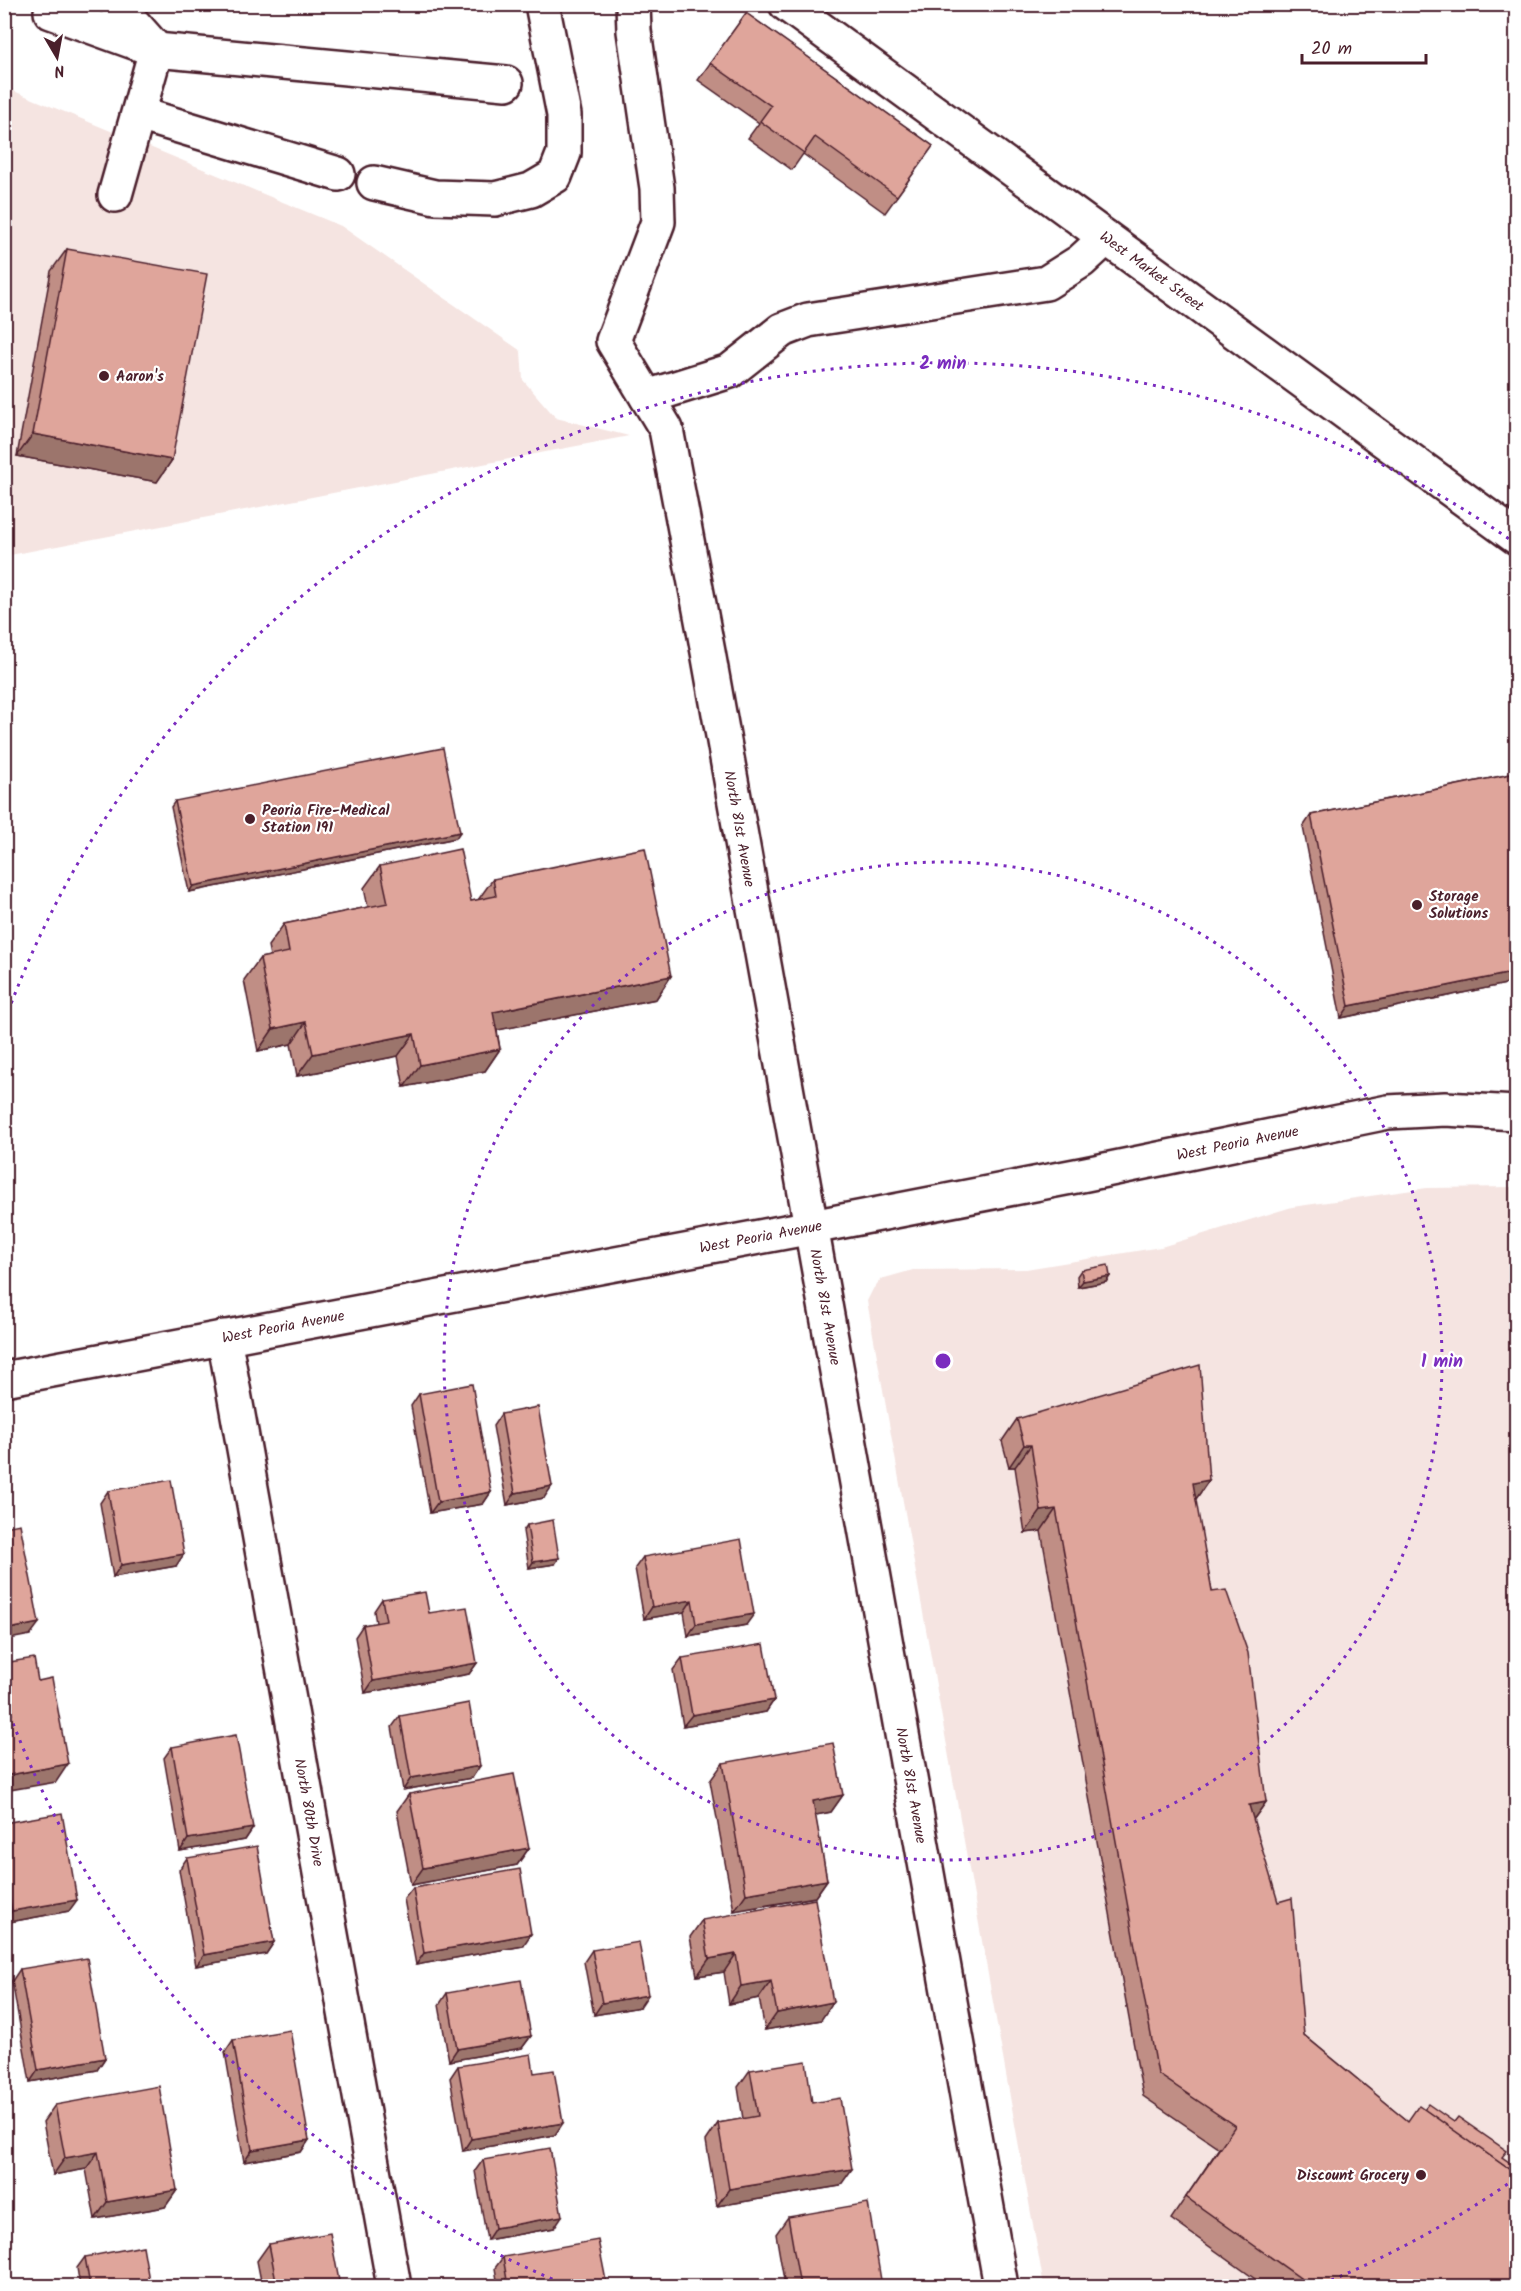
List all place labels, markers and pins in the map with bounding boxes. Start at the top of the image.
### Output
place label: Aaron's [116,365,164,389]
marker: Aaron's [97,369,111,383]
place label: Peoria Fire-Medical Station 191 [262,799,390,840]
marker: Peoria Fire-Medical Station 191 [243,812,257,826]
place label: Storage Solutions [1429,885,1488,926]
marker: Storage Solutions [1410,898,1424,912]
centre of rings [933,1351,953,1371]
place label: Discount Grocery [1297,2164,1409,2188]
marker: Discount Grocery [1414,2168,1428,2182]

